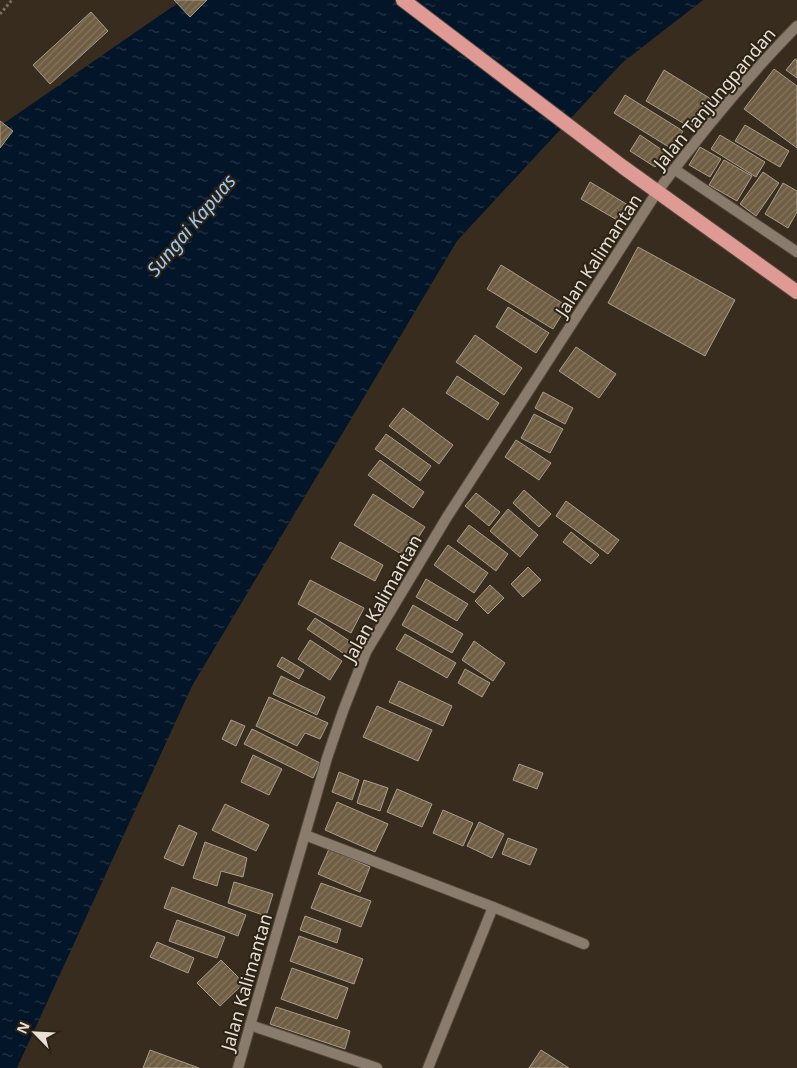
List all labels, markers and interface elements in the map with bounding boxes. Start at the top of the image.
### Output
street label: Jalan Tanjungpandan [646,22,780,175]
water label: Sungai Kapuas [141,168,241,282]
street label: Jalan Kalimantan [548,189,647,323]
street label: Jalan Kalimantan [336,530,427,668]
street label: Jalan Kalimantan [214,911,277,1055]
north arrow [10,1008,60,1058]
text: N [12,1018,34,1037]

